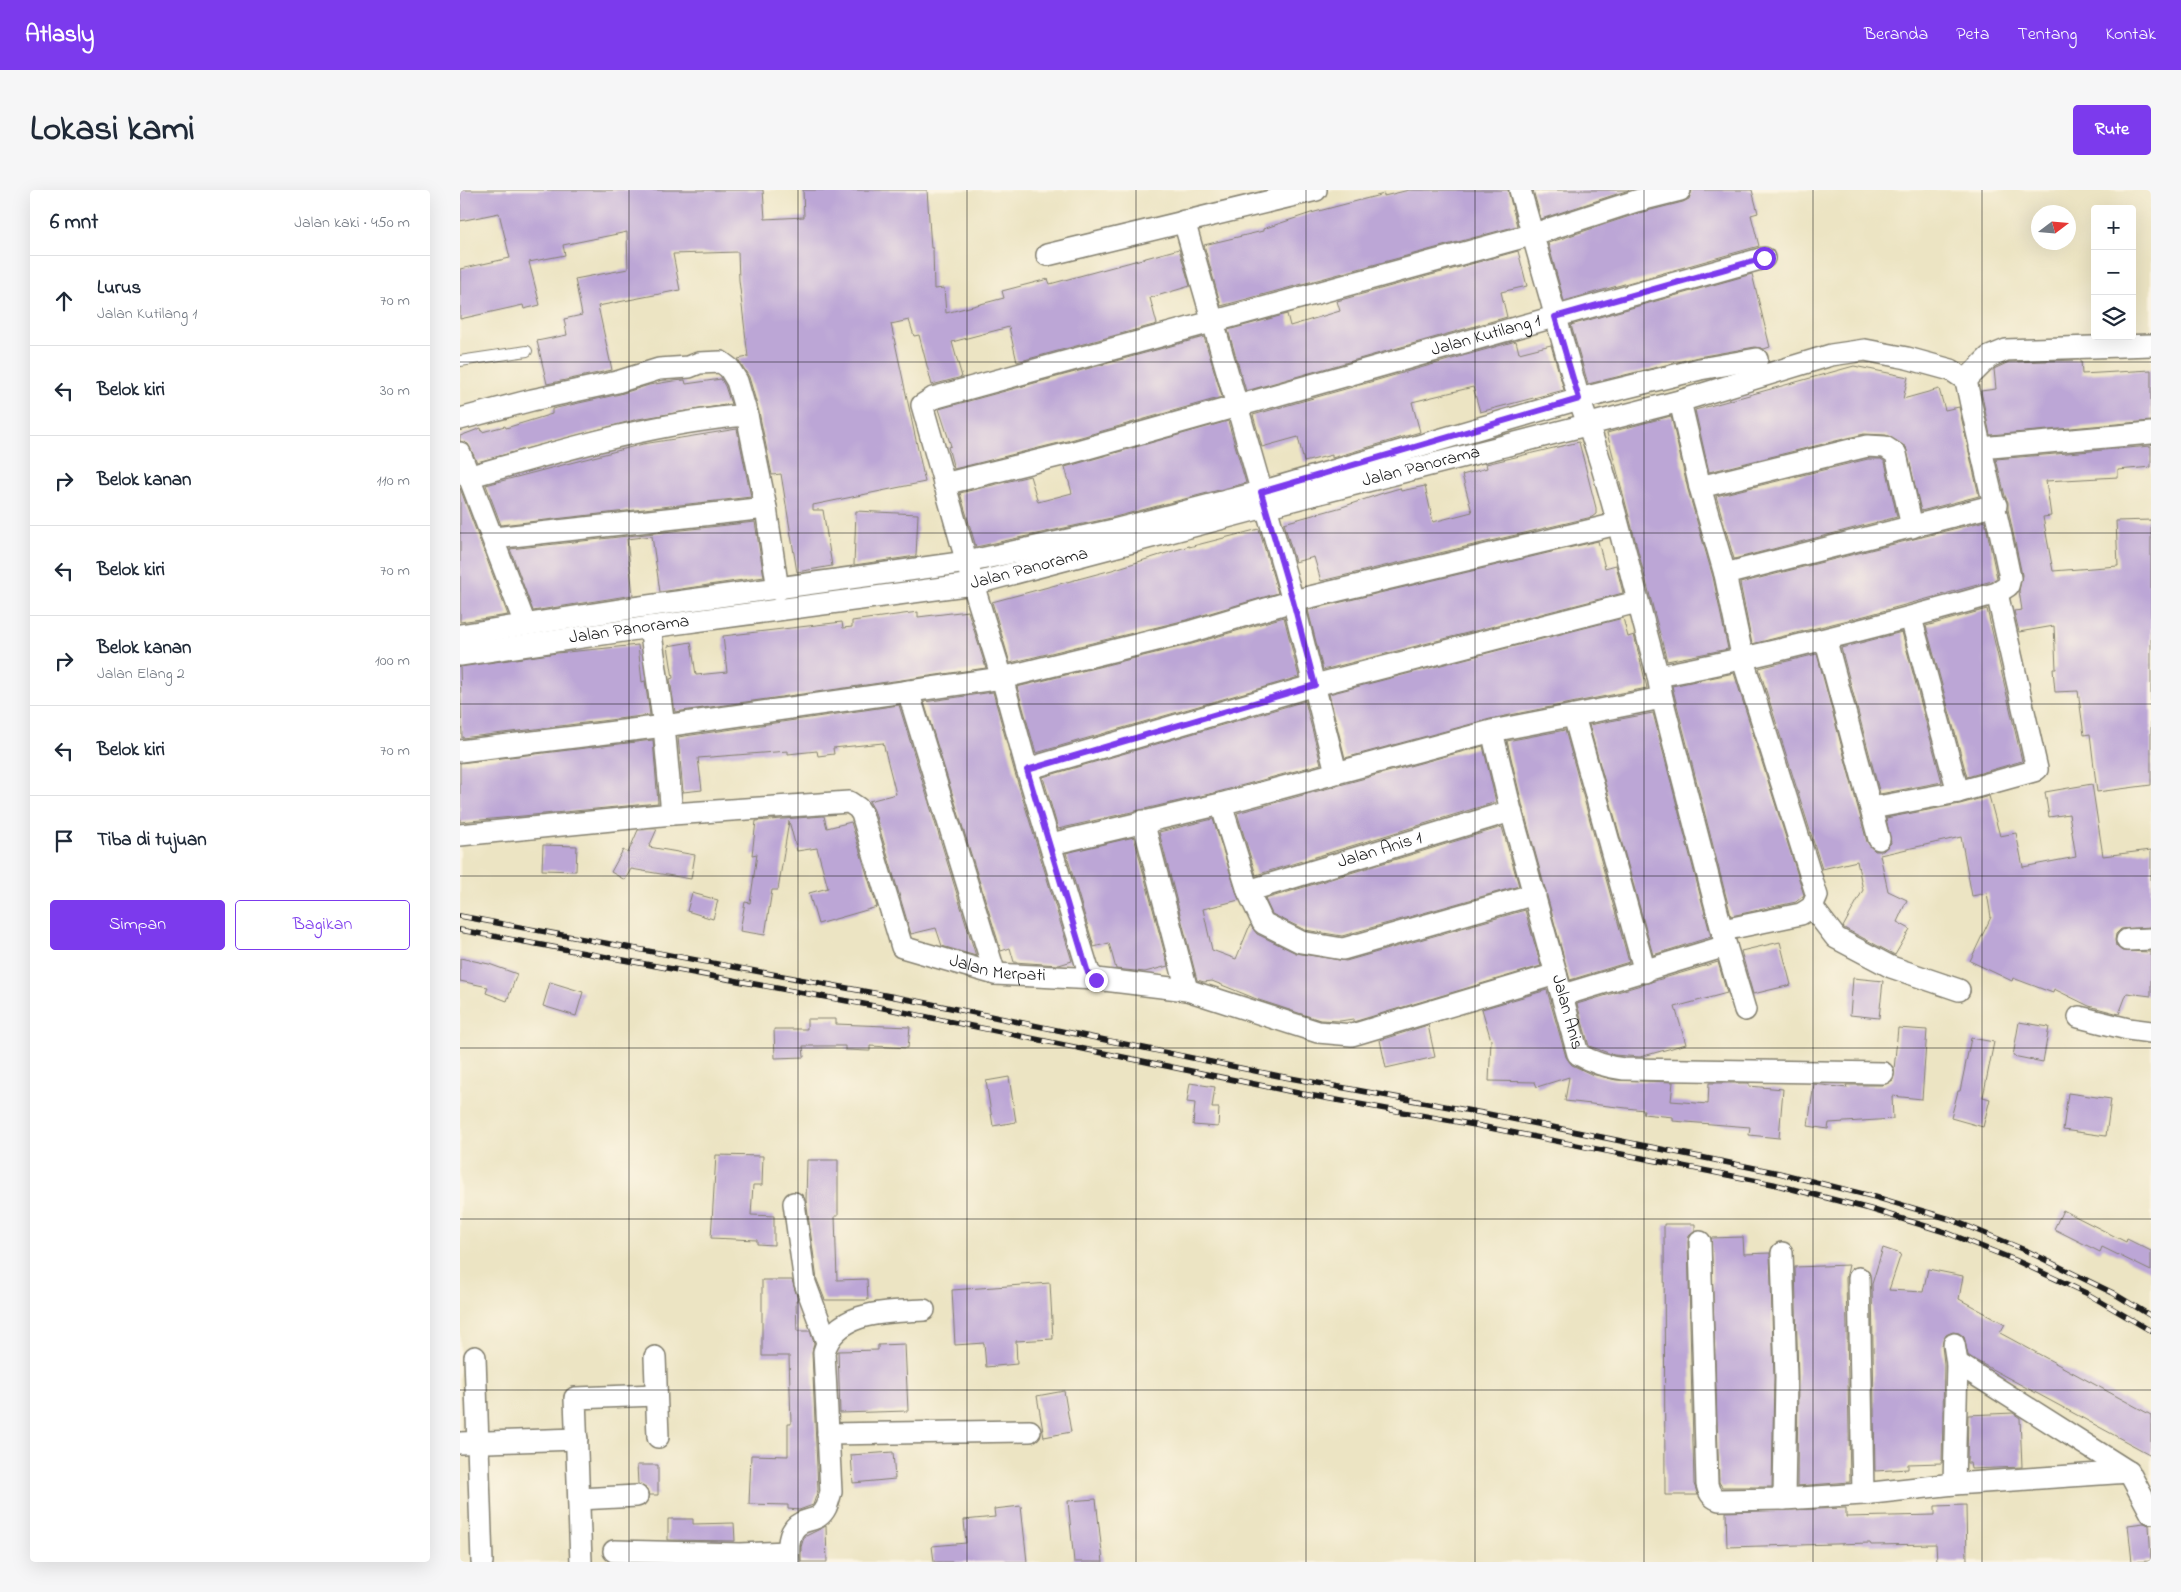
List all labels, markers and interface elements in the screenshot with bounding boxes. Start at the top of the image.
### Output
text: Atlasly [25,18,94,53]
text: Beranda [1864,22,1928,48]
text: Peta [1956,22,1989,48]
text: Tentang [2017,22,2077,48]
text: Kontak [2105,22,2156,48]
text: Lokasi kami [30,105,195,156]
button: Rute [2073,105,2151,155]
north arrow [2031,205,2076,250]
map controls [2091,205,2136,340]
button: + [2091,205,2136,250]
text: 6 mnt [50,208,98,238]
text: Jalan kaki · 450 m [294,211,410,235]
route start [1753,247,1776,270]
button: − [2091,250,2136,295]
text: Lurus [97,275,141,302]
icon: ahead [50,287,78,315]
text: 70 m [380,289,410,313]
button: layers [2091,295,2136,340]
text: Jalan Kutilang 1 [97,302,197,326]
street label: Jalan Kutilang 1 [1428,308,1544,364]
icon: left [50,377,78,405]
text: Belok kiri [97,377,165,404]
text: 30 m [380,379,410,403]
street label: Jalan Panorama [1359,440,1483,495]
icon: right [50,467,78,495]
text: Belok kanan [97,467,191,494]
text: 110 m [376,469,410,493]
street label: Jalan Panorama [967,541,1091,597]
icon: left [50,557,78,585]
text: Belok kiri [97,557,165,584]
text: 70 m [380,559,410,583]
street label: Jalan Panorama [567,609,691,652]
text: Belok kanan [97,635,191,662]
icon: right [50,647,78,675]
text: 100 m [375,649,410,673]
text: Jalan Elang 2 [97,662,185,686]
icon: left [50,737,78,765]
text: Belok kiri [97,737,165,764]
text: 70 m [380,739,410,763]
street label: Jalan Anis 1 [1334,826,1426,876]
icon: arrive [50,827,78,855]
text: Tiba di tujuan [97,827,207,854]
button: Simpan [50,900,225,950]
button: Bagikan [235,900,410,950]
street label: Jalan Merpati [946,948,1046,989]
route end [1085,969,1108,992]
street label: Jalan Anis [1544,972,1589,1053]

